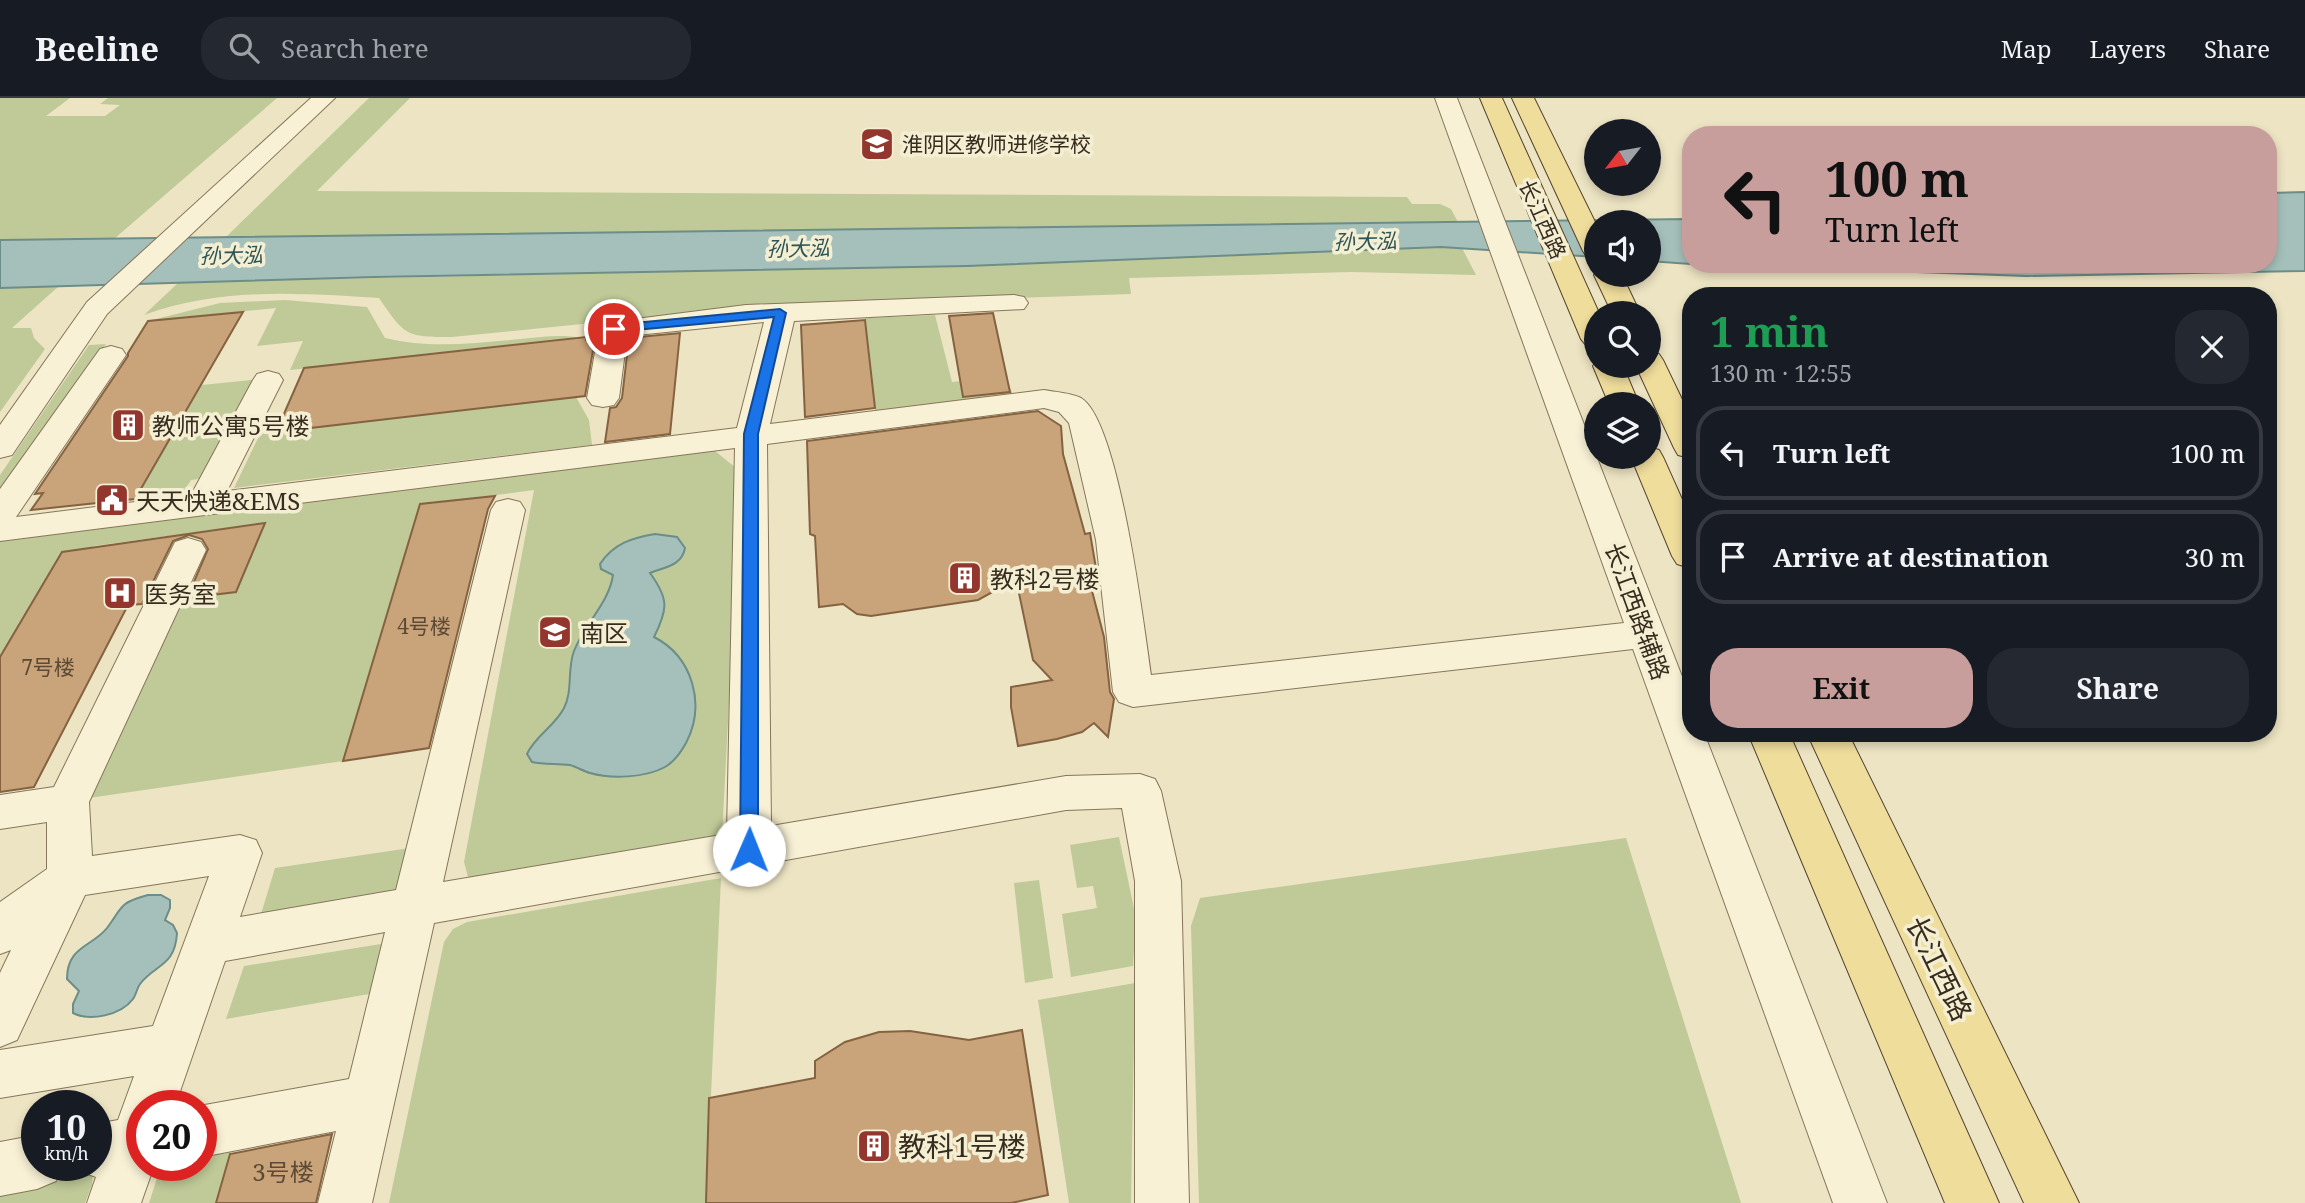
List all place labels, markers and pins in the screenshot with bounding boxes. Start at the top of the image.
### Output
school or university icon: 淮阴区教师进修学校 [858,125,896,163]
place label: 淮阴区教师进修学校 [902,130,1091,158]
pin [584,299,644,359]
building icon: 教师公寓5号楼 [109,406,147,444]
place label: 教师公寓5号楼 [152,409,309,442]
public building icon: 天天快递&EMS [93,481,131,519]
place label: 天天快递&EMS [136,484,300,517]
building icon: 教科2号楼 [946,559,984,597]
place label: 教科2号楼 [990,562,1099,595]
hospital icon: 医务室 [101,574,139,612]
place label: 医务室 [144,577,216,610]
school or university icon: 南区 [536,613,574,651]
place label: 南区 [580,616,628,649]
building icon: 教科1号楼 [855,1127,893,1165]
place label: 教科1号楼 [898,1127,1026,1165]

